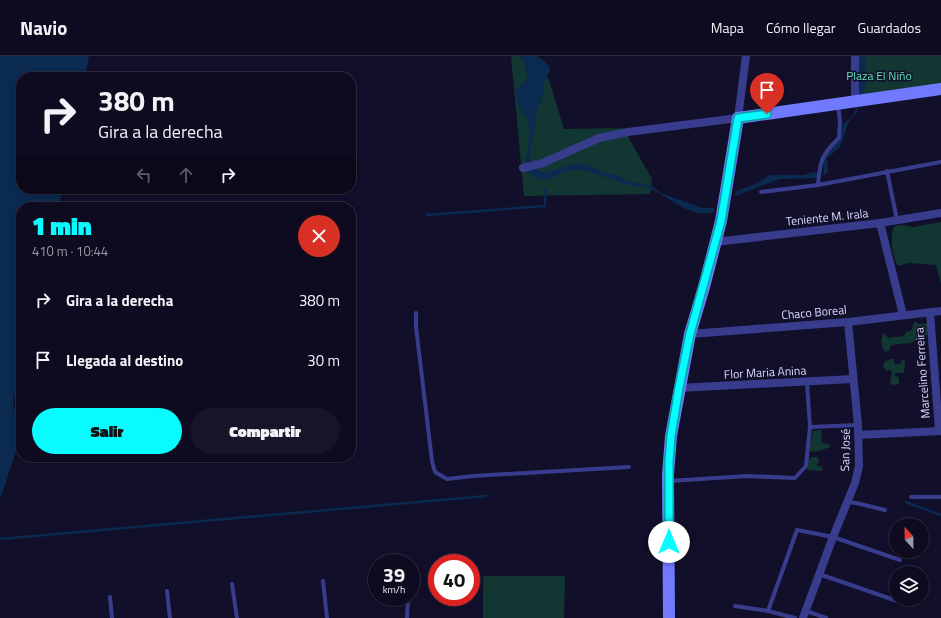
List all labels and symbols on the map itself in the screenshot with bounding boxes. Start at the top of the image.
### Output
park label: Plaza El Niño [846,66,912,85]
pin [750,73,784,114]
street label: Teniente M. Irala [785,203,869,231]
street label: Chaco Boreal [780,300,848,324]
street label: Marcelino Ferreira [909,327,935,419]
street label: Flor Maria Anina [723,360,807,384]
street label: San José [835,428,855,472]
north arrow [889,518,929,558]
position arrow [648,521,690,563]
speed limit sign: 40 [428,554,480,606]

